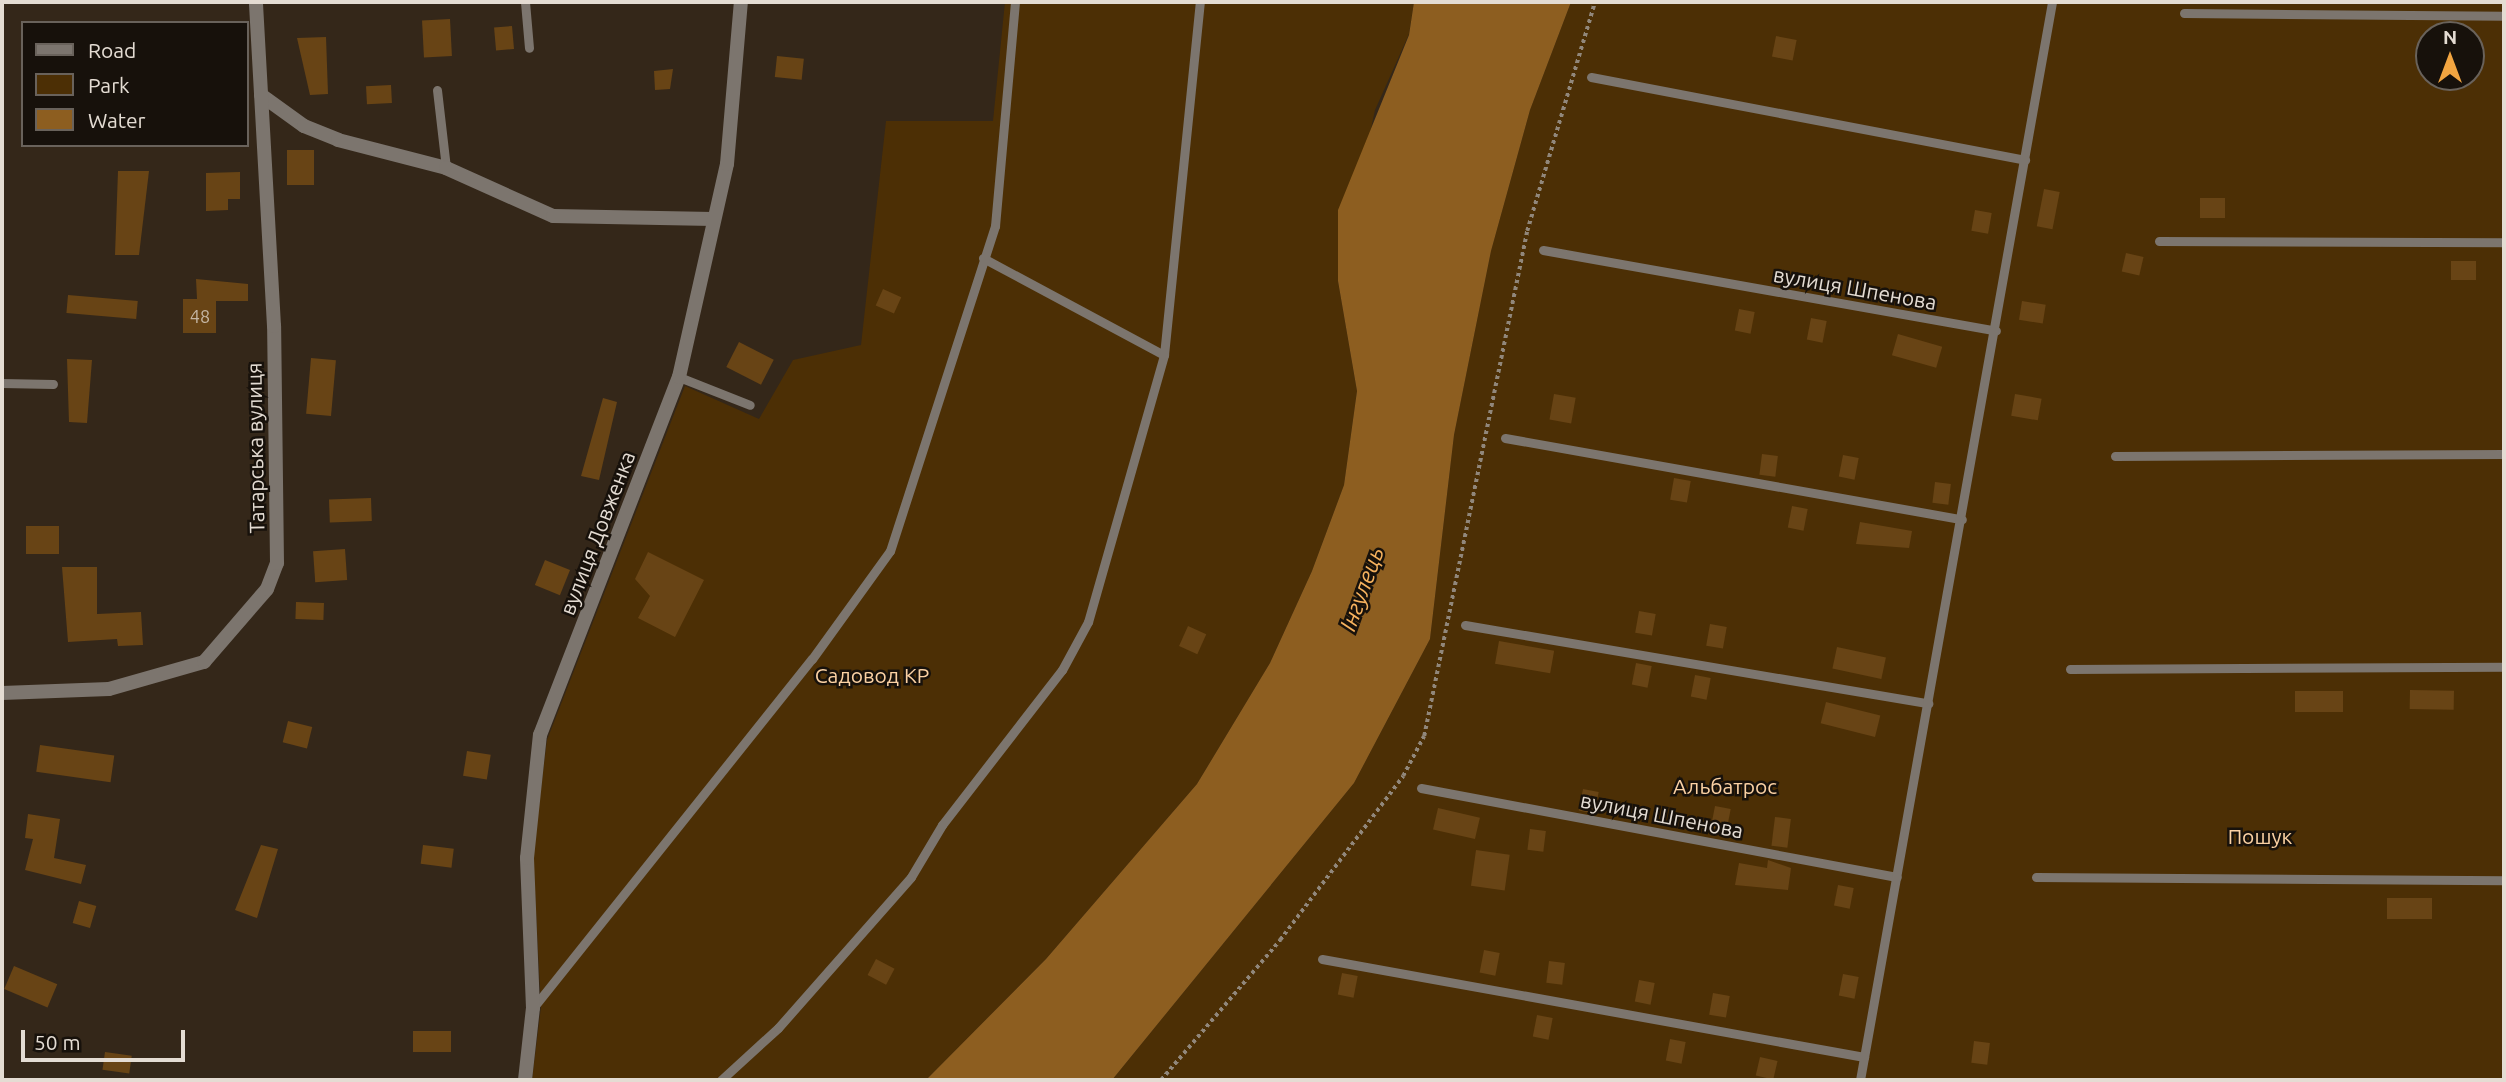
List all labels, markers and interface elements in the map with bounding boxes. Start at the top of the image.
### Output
legend [21,21,248,147]
north arrow [2415,21,2485,91]
text: N [2443,26,2457,48]
text: Road [88,38,136,62]
text: Park [88,73,130,97]
text: Water [88,108,146,132]
street label: вулиця Шпенова [1771,261,1939,315]
house number: 48 [190,305,210,327]
street label: Татарська вулиця [241,362,269,534]
street label: вулиця Довженка [554,447,640,619]
water label: Інгулець [1334,543,1390,635]
park label: Садовод КР [815,662,929,688]
park label: Альбатрос [1673,773,1777,799]
street label: вулиця Шпенова [1578,787,1746,843]
park label: Пошук [2228,823,2292,849]
scale bar [24,1016,189,1060]
text: 50 m [34,1030,81,1054]

